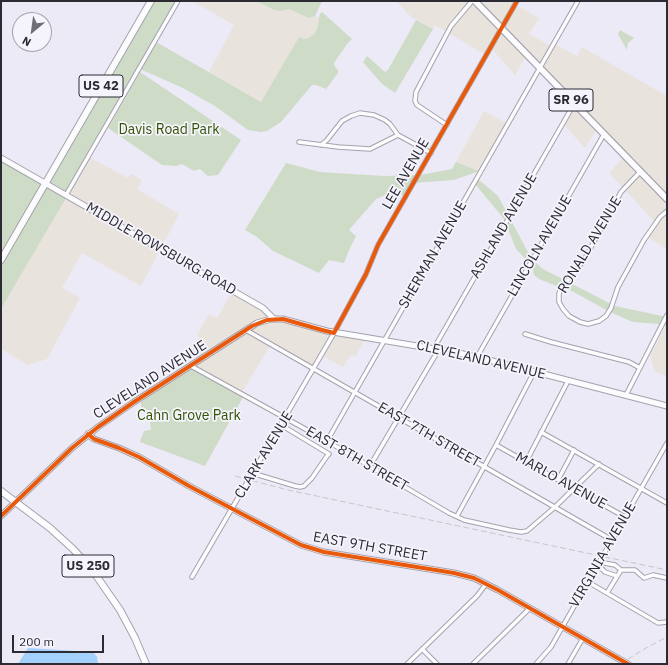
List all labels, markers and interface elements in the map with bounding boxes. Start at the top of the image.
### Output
north arrow [12,12,52,52]
text: N [20,34,34,50]
road number: US 42 [79,75,123,97]
road number: SR 96 [549,89,593,111]
park label: Davis Road Park [118,122,220,138]
street label: LEE AVENUE [379,135,433,213]
street label: ASHLAND AVENUE [467,170,541,282]
street label: LINCOLN AVENUE [504,193,576,299]
street label: RONALD AVENUE [554,194,626,296]
street label: SHERMAN AVENUE [395,198,471,312]
street label: MIDDLE ROWSBURG ROAD [83,199,239,299]
street label: CLEVELAND AVENUE [90,337,210,423]
street label: CLEVELAND AVENUE [415,337,547,383]
street label: EAST 7TH STREET [375,399,483,471]
park label: Cahn Grove Park [137,408,241,424]
street label: CLARK AVENUE [231,408,297,502]
street label: EAST 8TH STREET [303,423,411,495]
street label: MARLO AVENUE [512,449,610,513]
street label: VIRGINIA AVENUE [566,499,640,611]
street label: EAST 9TH STREET [312,529,428,565]
road number: US 250 [62,555,114,577]
scale bar [14,627,106,653]
text: 200 m [19,634,54,649]

